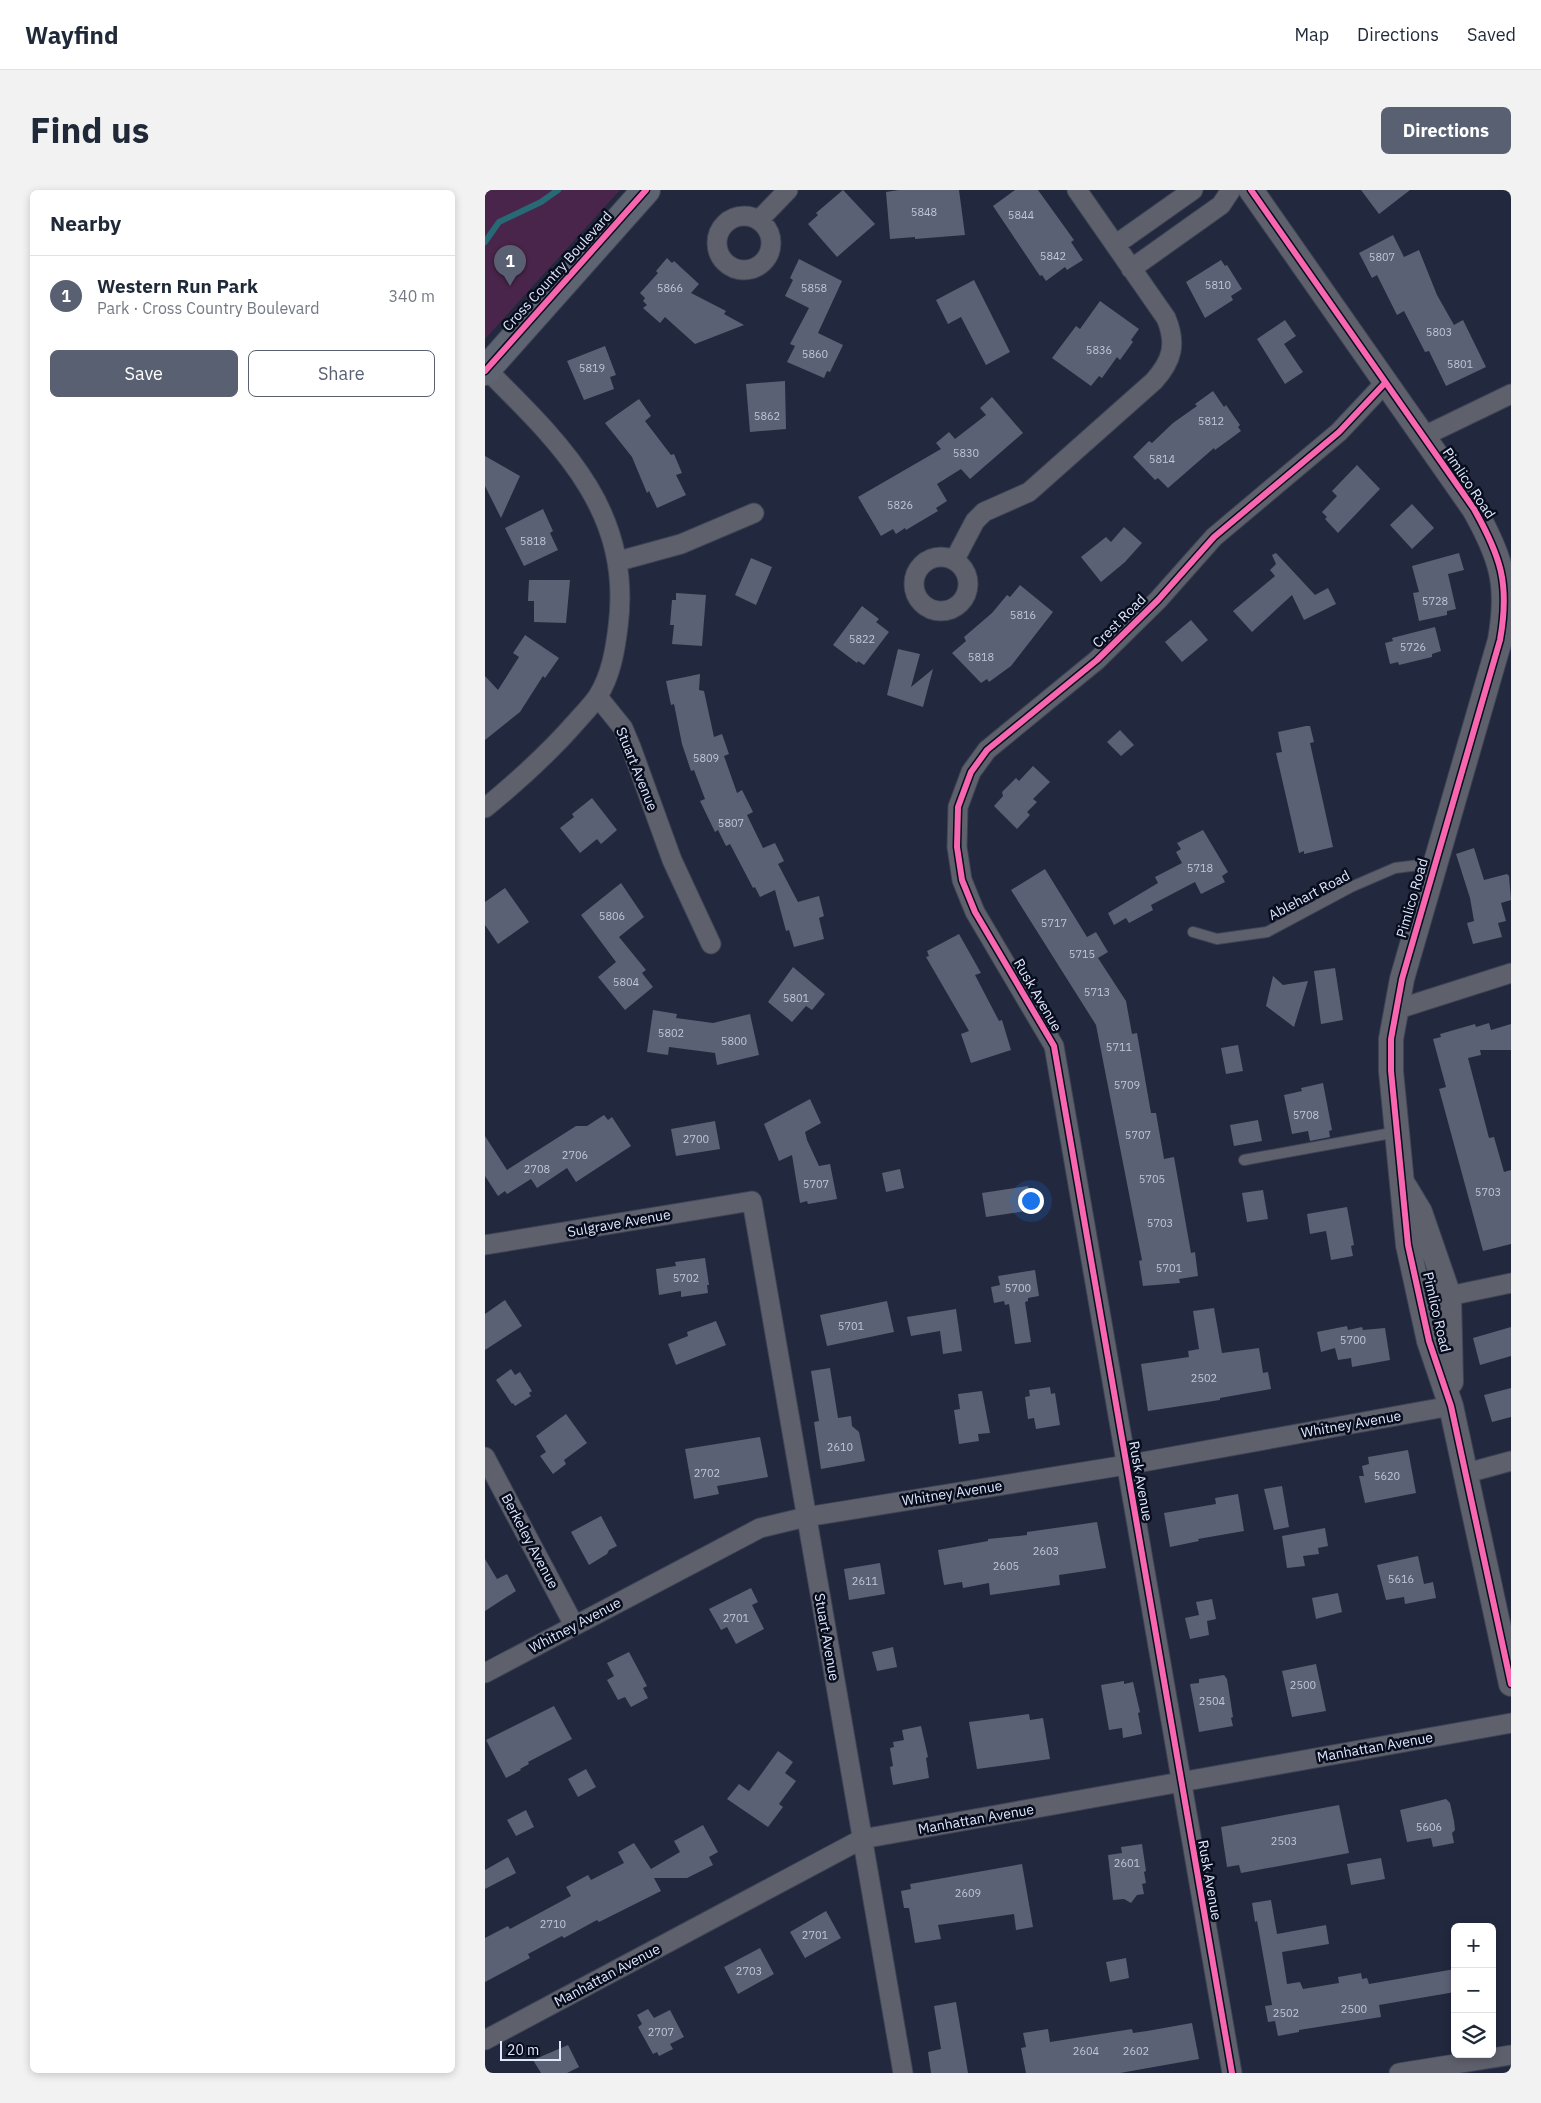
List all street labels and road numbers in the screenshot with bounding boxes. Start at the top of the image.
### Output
street label: Cross Country Boulevard [498,207,616,335]
street label: Pimlico Road [1439,444,1499,522]
street label: Crest Road [1088,590,1150,652]
street label: Stuart Avenue [612,725,662,814]
street label: Pimlico Road [1392,856,1432,940]
street label: Ablehart Road [1265,866,1353,924]
street label: Rusk Avenue [1010,955,1066,1035]
street label: Sulgrave Avenue [566,1205,672,1241]
street label: Pimlico Road [1419,1270,1455,1354]
street label: Whitney Avenue [1299,1406,1403,1442]
street label: Rusk Avenue [1125,1439,1157,1523]
street label: Whitney Avenue [900,1476,1004,1510]
street label: Berkeley Avenue [497,1490,563,1592]
street label: Stuart Avenue [810,1592,844,1683]
street label: Whitney Avenue [526,1593,624,1657]
street label: Manhattan Avenue [1316,1728,1435,1766]
street label: Manhattan Avenue [917,1800,1036,1838]
street label: Rusk Avenue [1194,1838,1226,1922]
street label: Manhattan Avenue [551,1939,663,2011]

